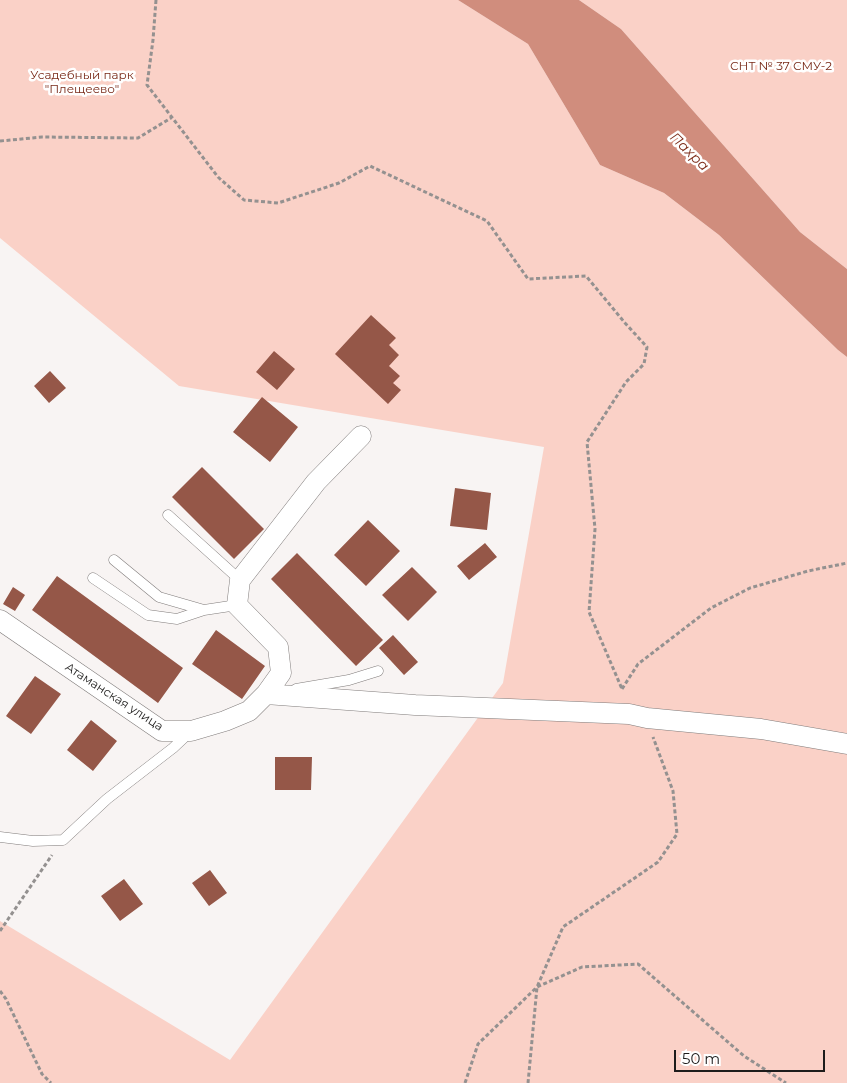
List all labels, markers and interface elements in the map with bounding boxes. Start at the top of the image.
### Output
park label: СНТ № 37 СМУ-2 [730,59,832,73]
park label: Усадебный парк "Плещеево" [30,68,134,96]
water label: Пахра [666,129,712,175]
street label: Атаманская улица [62,660,166,734]
scale bar [677,1040,828,1072]
text: 50 m [682,1049,720,1068]

